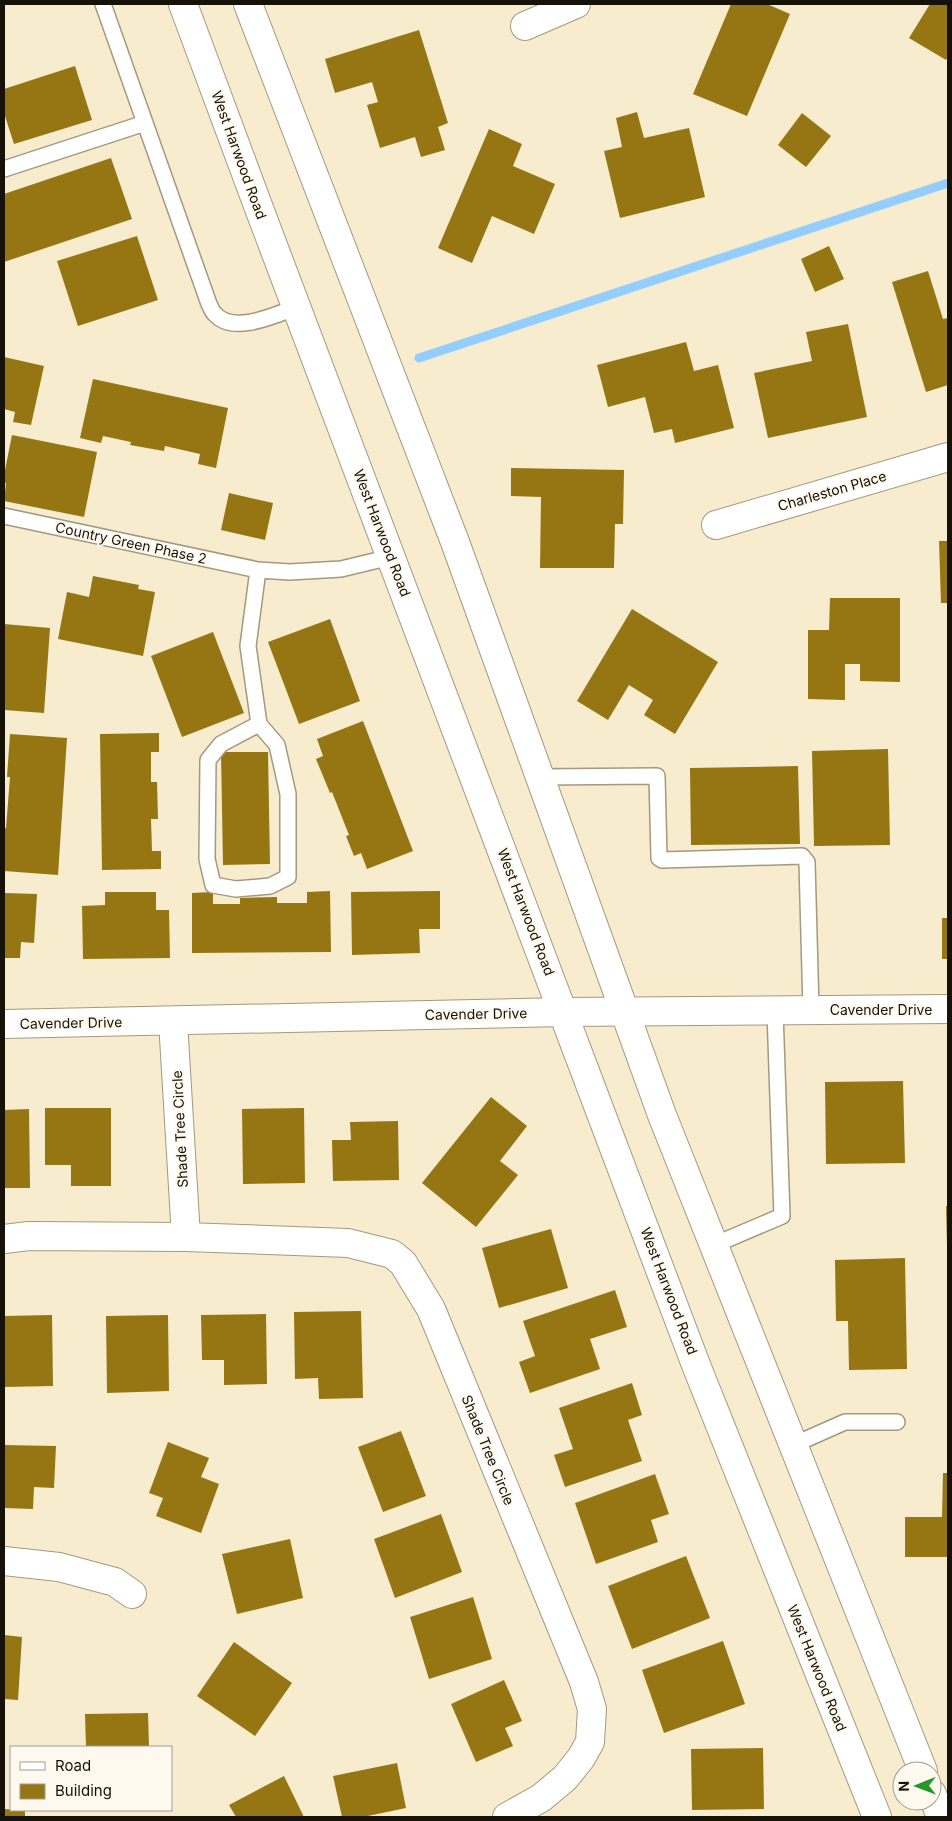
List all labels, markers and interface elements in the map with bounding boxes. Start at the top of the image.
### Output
street label: West Harwood Road [208,88,271,221]
street label: West Harwood Road [350,467,415,599]
street label: Charleston Place [776,467,888,514]
street label: Country Green Phase 2 [54,518,208,567]
street label: West Harwood Road [494,846,559,978]
street label: Cavender Drive [830,1001,932,1018]
street label: Cavender Drive [425,1004,527,1023]
street label: Cavender Drive [20,1013,122,1032]
street label: Shade Tree Circle [168,1070,191,1188]
street label: West Harwood Road [637,1225,702,1357]
street label: Shade Tree Circle [459,1392,518,1507]
street label: West Harwood Road [784,1602,851,1734]
legend [10,1746,172,1811]
text: Road [55,1756,91,1775]
north arrow [892,1761,942,1811]
text: Building [55,1781,112,1800]
text: N [895,1781,912,1792]

